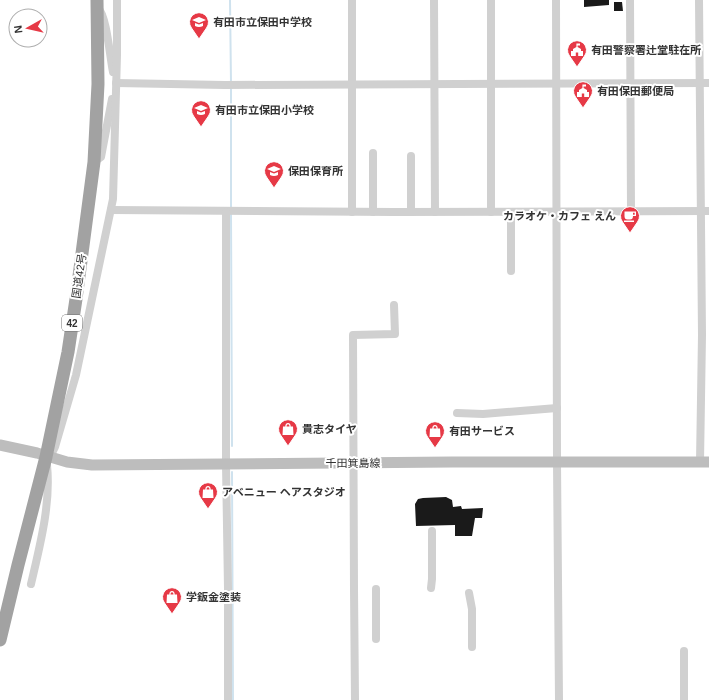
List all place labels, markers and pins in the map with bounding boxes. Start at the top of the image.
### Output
school or university icon: 有田市立保田中学校 [188,11,210,39]
place label: 有田市立保田中学校 [213,16,312,28]
public building icon: 有田警察署辻堂駐在所 [566,39,588,67]
place label: 有田警察署辻堂駐在所 [591,44,701,56]
public building icon: 有田保田郵便局 [572,80,594,108]
place label: 有田保田郵便局 [597,85,674,97]
school or university icon: 有田市立保田小学校 [190,99,212,127]
place label: 有田市立保田小学校 [215,104,314,116]
school or university icon: 保田保育所 [263,160,285,188]
place label: 保田保育所 [288,165,343,177]
cafe icon: カラオケ・カフェ えん [619,205,641,233]
place label: カラオケ・カフェ えん [503,210,616,222]
shop icon: 貴志タイヤ [277,418,299,446]
shop icon: 有田サービス [424,420,446,448]
place label: 貴志タイヤ [302,423,357,435]
place label: 有田サービス [449,425,515,437]
shop icon: アベニュー ヘアスタジオ [197,481,219,509]
place label: アベニュー ヘアスタジオ [222,486,346,498]
shop icon: 学鈑金塗装 [161,586,183,614]
place label: 学鈑金塗装 [186,591,241,603]

